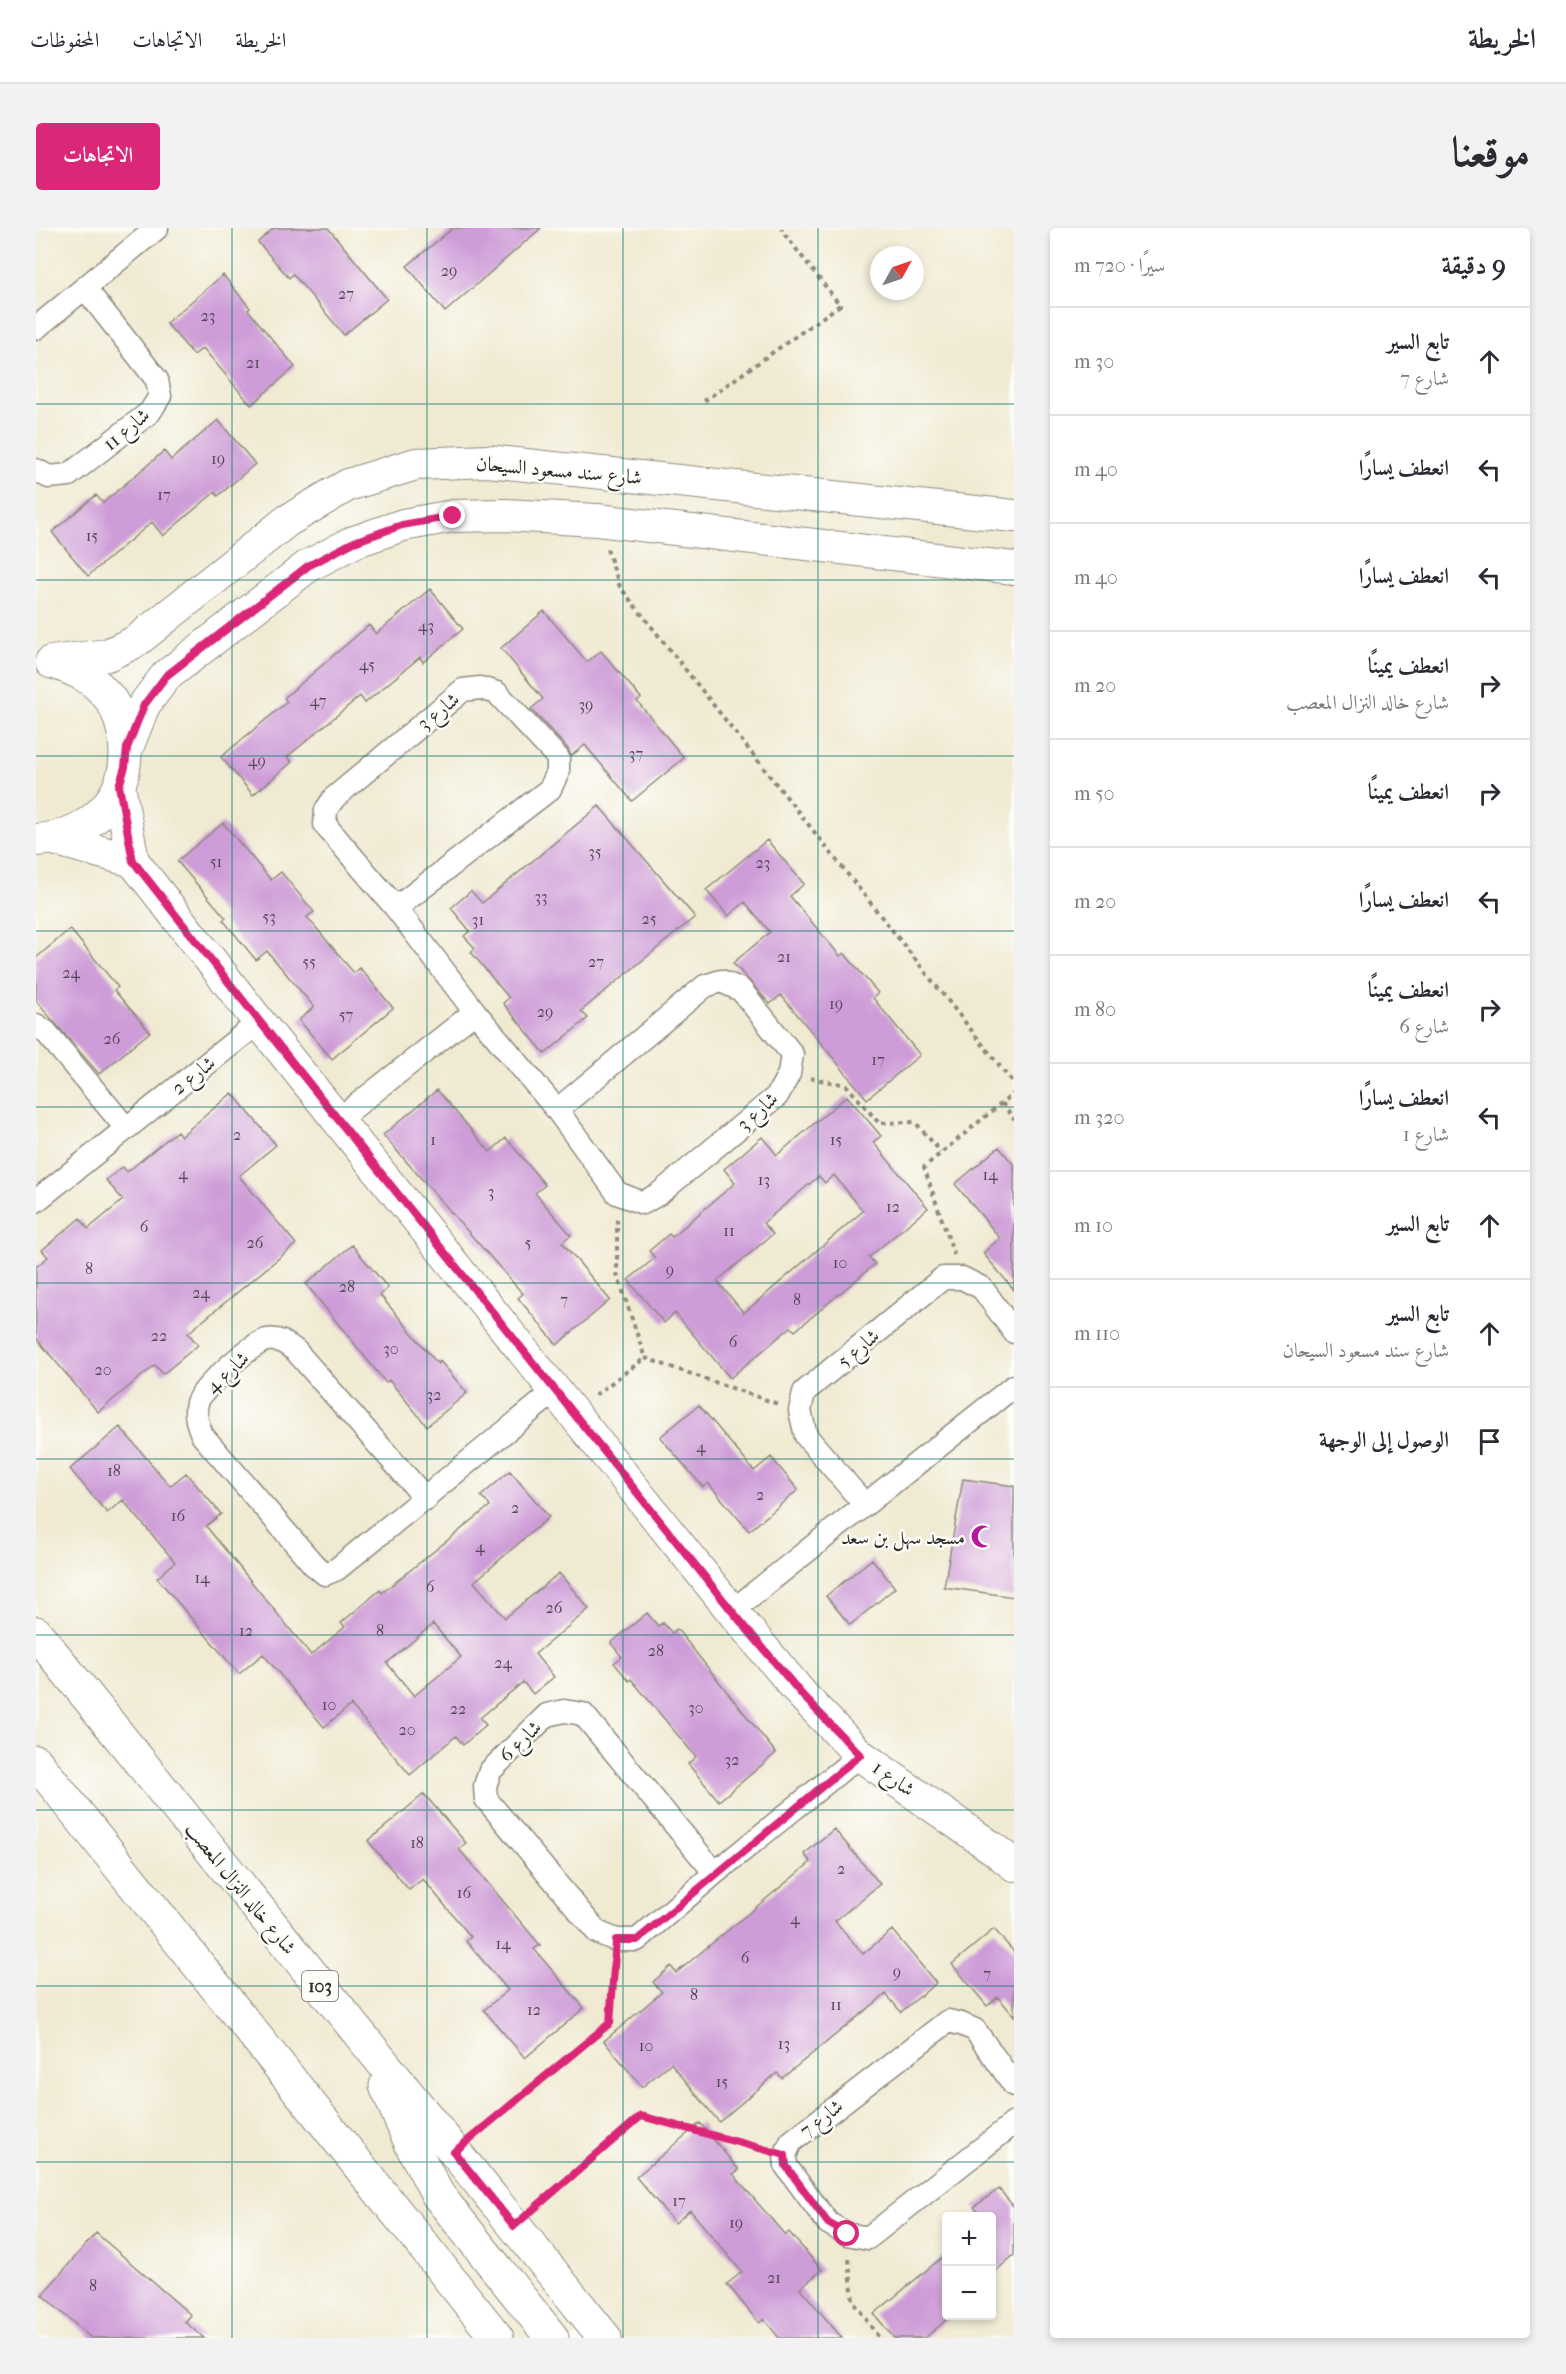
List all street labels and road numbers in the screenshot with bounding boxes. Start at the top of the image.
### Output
street label: شارع 11 [99,403,158,460]
street label: شارع سند مسعود السيحان [475,452,643,495]
street label: شارع 3 [413,688,468,740]
street label: شارع 2 [167,1051,224,1104]
street label: شارع 3 [732,1087,787,1140]
street label: شارع 5 [833,1324,888,1377]
street label: شارع 4 [201,1347,258,1402]
street label: شارع 6 [494,1716,550,1771]
street label: شارع 1 [865,1756,919,1806]
street label: شارع خالد النزال المعصب [176,1818,301,1963]
road number: 103 [302,1971,338,2001]
street label: شارع 7 [795,2094,851,2147]

